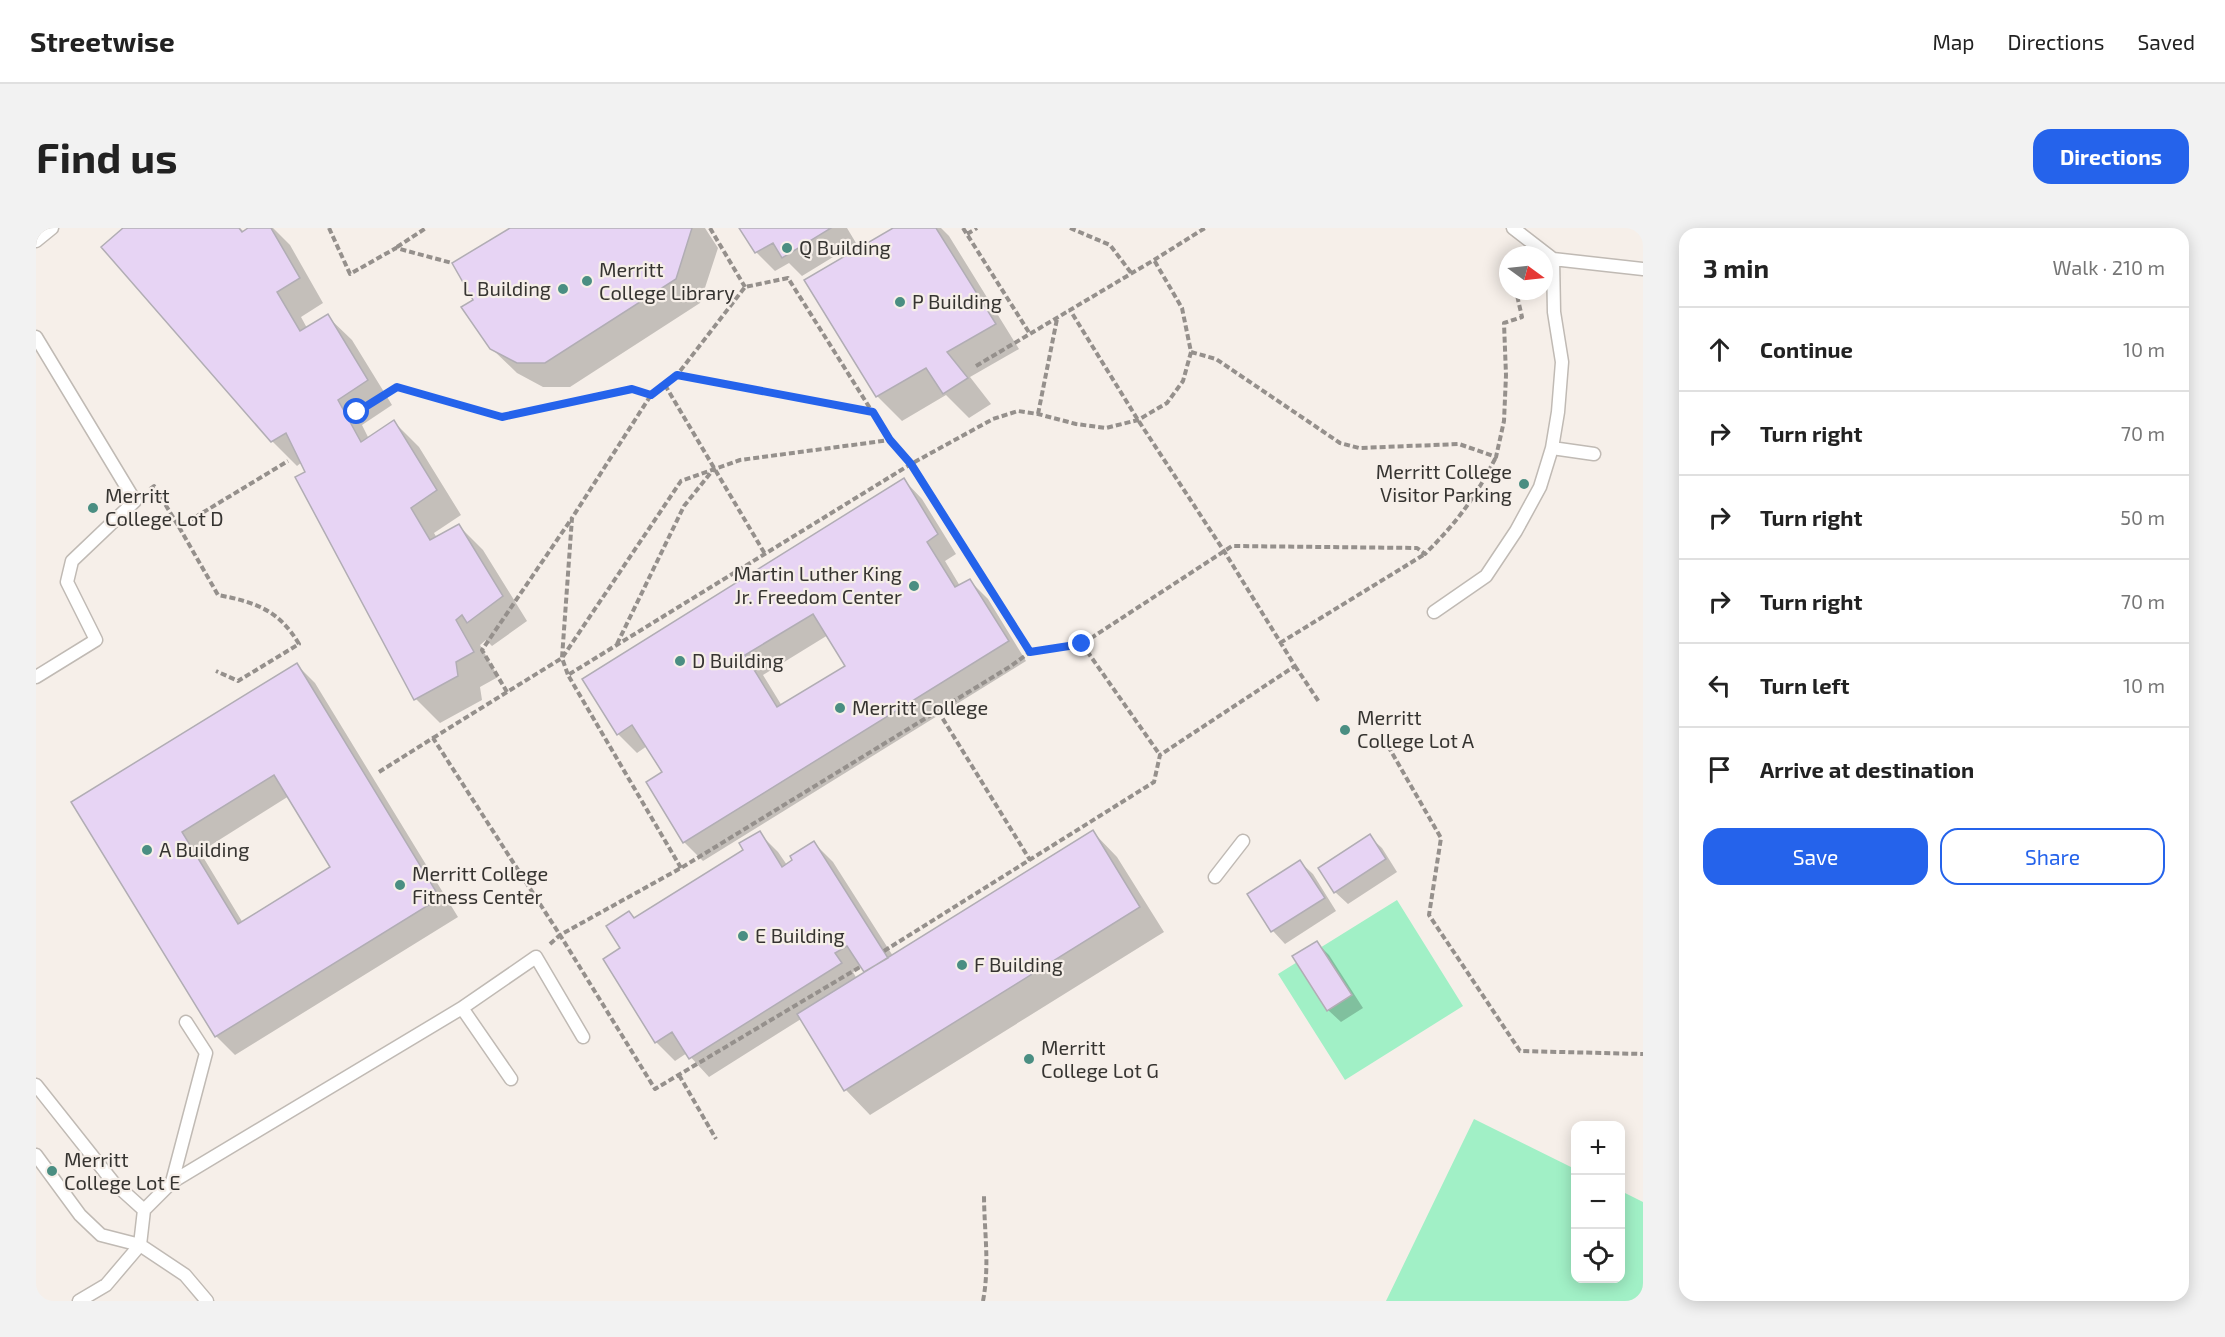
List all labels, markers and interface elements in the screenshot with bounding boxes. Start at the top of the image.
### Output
text: Streetwise [30,24,175,58]
text: Map [1932,29,1975,54]
text: Directions [2008,29,2104,54]
text: Saved [2137,29,2195,54]
button: Directions [2033,129,2189,184]
text: Find us [36,131,178,181]
place label: Q Building [799,235,891,259]
marker: Q Building [780,241,794,255]
north arrow [1499,246,1553,300]
text: 3 min [1703,252,1769,283]
text: Walk · 210 m [2053,255,2165,279]
place label: Merritt College Library [599,257,735,304]
marker: Merritt College Library [580,274,594,288]
place label: L Building [463,276,551,300]
marker: L Building [556,282,570,296]
place label: P Building [912,289,1002,313]
marker: P Building [893,295,907,309]
icon: ahead [1703,333,1736,366]
text: Continue [1760,336,1853,362]
text: 10 m [2123,337,2165,361]
route start [343,398,369,424]
icon: right [1703,417,1736,450]
text: Turn right [1760,420,1862,446]
text: 70 m [2121,421,2165,445]
place label: Merritt College Visitor Parking [1376,459,1512,506]
marker: Merritt College Visitor Parking [1517,477,1531,491]
place label: Merritt College Lot D [105,483,224,530]
marker: Merritt College Lot D [86,501,100,515]
icon: right [1703,501,1736,534]
text: Turn right [1760,504,1862,530]
text: 50 m [2120,505,2165,529]
place label: Martin Luther King Jr. Freedom Center [734,561,902,608]
marker: Martin Luther King Jr. Freedom Center [907,579,921,593]
icon: right [1703,585,1736,618]
text: Turn right [1760,588,1862,614]
text: 70 m [2121,589,2165,613]
route end [1068,630,1094,656]
place label: D Building [692,648,784,672]
marker: D Building [673,654,687,668]
icon: left [1703,669,1736,702]
text: Turn left [1760,672,1849,698]
text: 10 m [2123,673,2165,697]
place label: Merritt College [852,695,988,719]
marker: Merritt College [833,701,847,715]
place label: Merritt College Lot A [1357,705,1475,752]
marker: Merritt College Lot A [1338,723,1352,737]
icon: arrive [1703,753,1736,786]
text: Arrive at destination [1760,756,1974,782]
button: Save [1703,828,1928,885]
button: Share [1940,828,2165,885]
place label: A Building [159,837,249,861]
marker: A Building [140,843,154,857]
place label: Merritt College Fitness Center [412,861,548,908]
marker: Merritt College Fitness Center [393,878,407,892]
place label: E Building [755,923,845,947]
marker: E Building [736,929,750,943]
place label: F Building [974,952,1063,976]
marker: F Building [955,958,969,972]
place label: Merritt College Lot G [1041,1035,1159,1082]
marker: Merritt College Lot G [1022,1052,1036,1066]
map controls [1571,1121,1625,1283]
button: + [1571,1121,1625,1175]
place label: Merritt College Lot E [64,1147,181,1194]
marker: Merritt College Lot E [45,1164,59,1178]
button: − [1571,1175,1625,1229]
button: locate [1571,1229,1625,1283]

